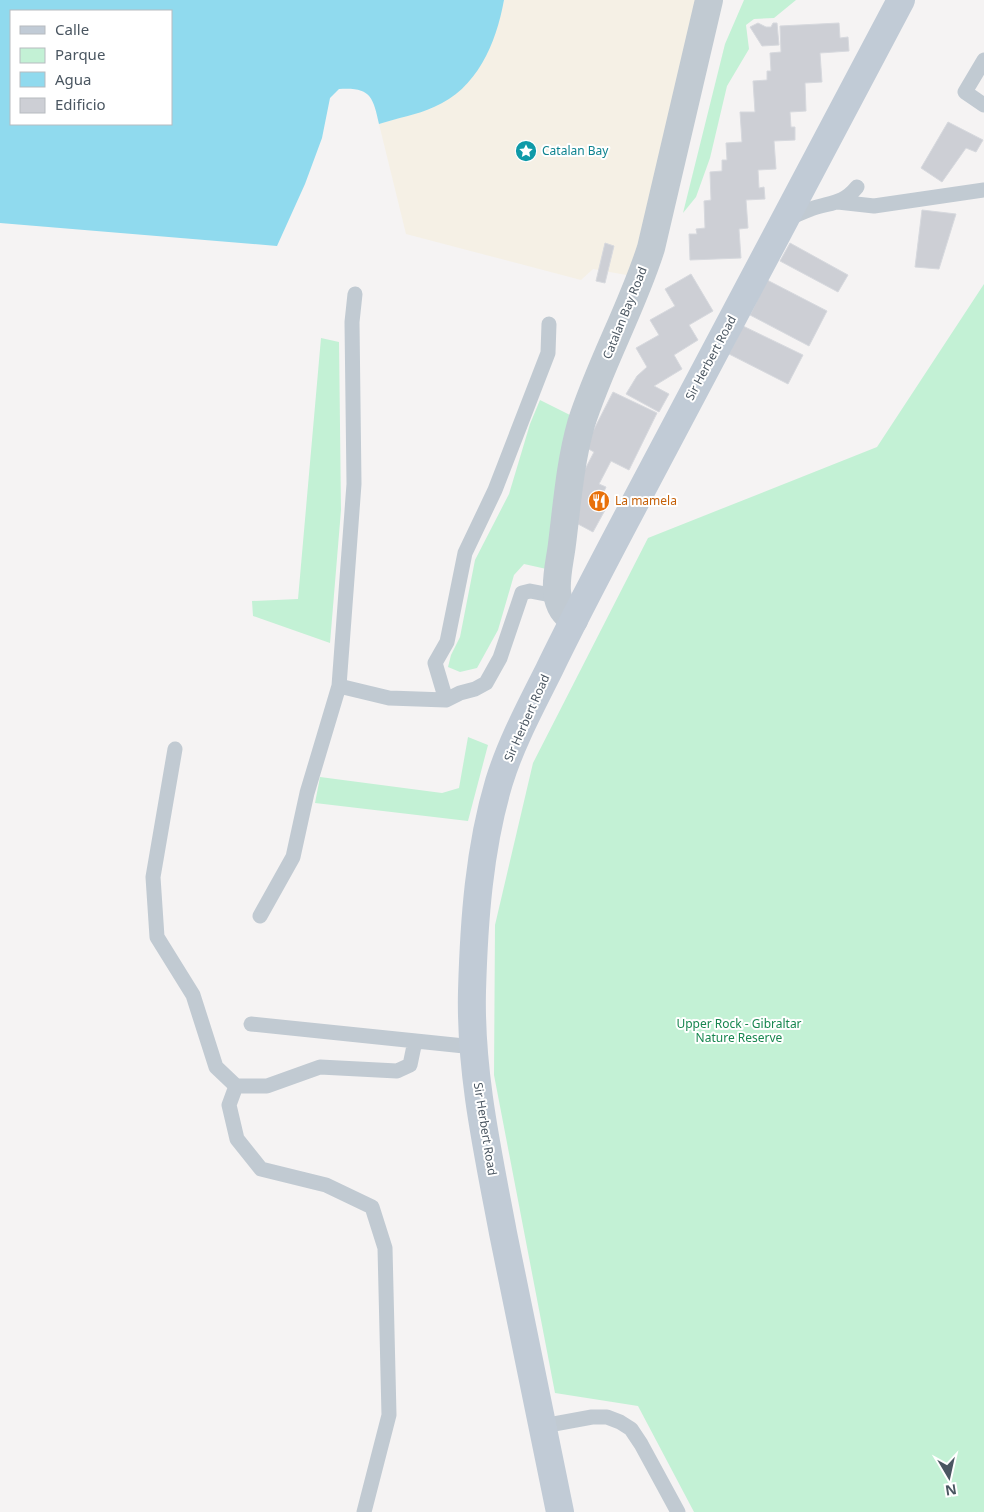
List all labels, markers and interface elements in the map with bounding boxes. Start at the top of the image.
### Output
legend [10,10,172,125]
text: Calle [55,19,89,39]
text: Parque [55,44,105,64]
text: Agua [55,69,92,89]
text: Edificio [55,94,106,114]
place icon: Catalan Bay [514,139,538,163]
place label: Catalan Bay [542,142,609,159]
street label: Catalan Bay Road [598,264,651,362]
street label: Sir Herbert Road [681,312,740,403]
restaurant icon: La mamela [587,489,611,513]
place label: La mamela [615,492,677,509]
street label: Sir Herbert Road [500,672,553,764]
park label: Upper Rock - Gibraltar Nature Reserve [676,1015,802,1046]
street label: Sir Herbert Road [470,1081,501,1177]
north arrow [924,1452,974,1502]
text: N [944,1480,958,1501]

